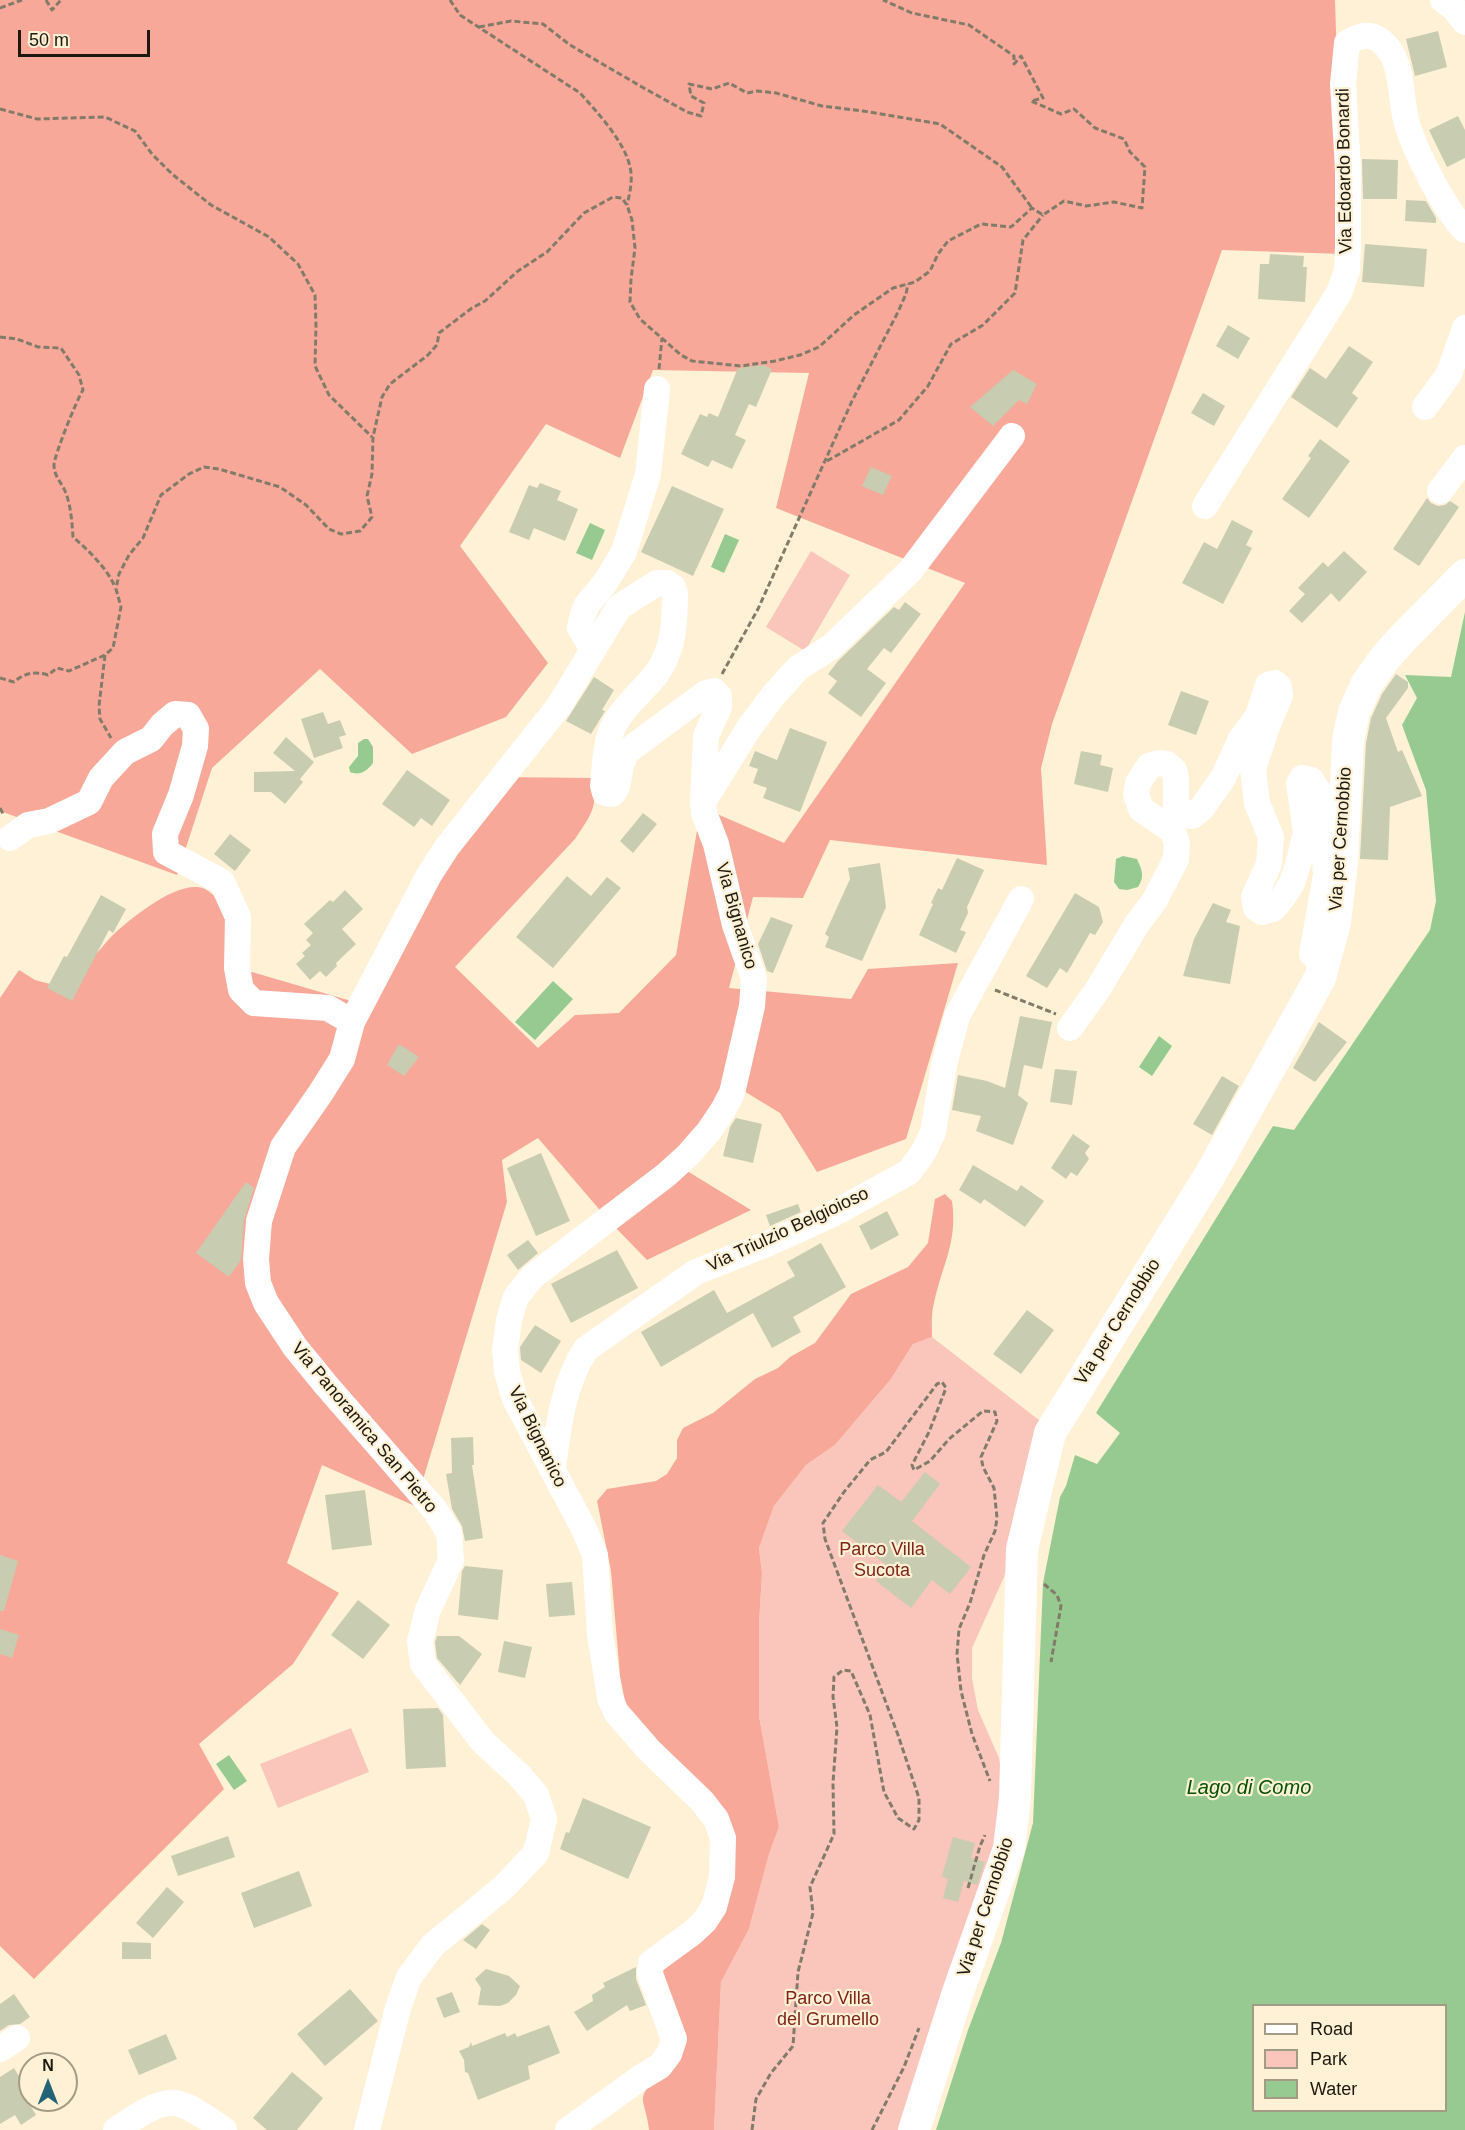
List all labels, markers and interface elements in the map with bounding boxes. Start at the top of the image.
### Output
scale bar [21,18,153,56]
text: 50 m [29,30,69,50]
street label: Via Edoardo Bonardi [1333,88,1357,254]
street label: Via per Cernobbio [1325,766,1357,912]
street label: Via Bignanico [710,860,762,972]
street label: Via Triulzio Belgioioso [704,1183,872,1277]
street label: Via per Cernobbio [1070,1255,1166,1389]
street label: Via Panoramica San Pietro [286,1338,442,1518]
street label: Via Bignanico [503,1383,571,1491]
park label: Parco Villa Sucota [839,1539,925,1582]
water label: Lago di Como [1187,1776,1311,1800]
street label: Via per Cernobbio [953,1835,1019,1979]
park label: Parco Villa del Grumello [777,1988,879,2030]
legend [1252,2004,1447,2112]
text: Road [1310,2019,1353,2039]
text: Park [1310,2049,1347,2069]
north arrow [18,2052,78,2112]
text: N [42,2057,54,2074]
text: Water [1310,2079,1357,2099]

